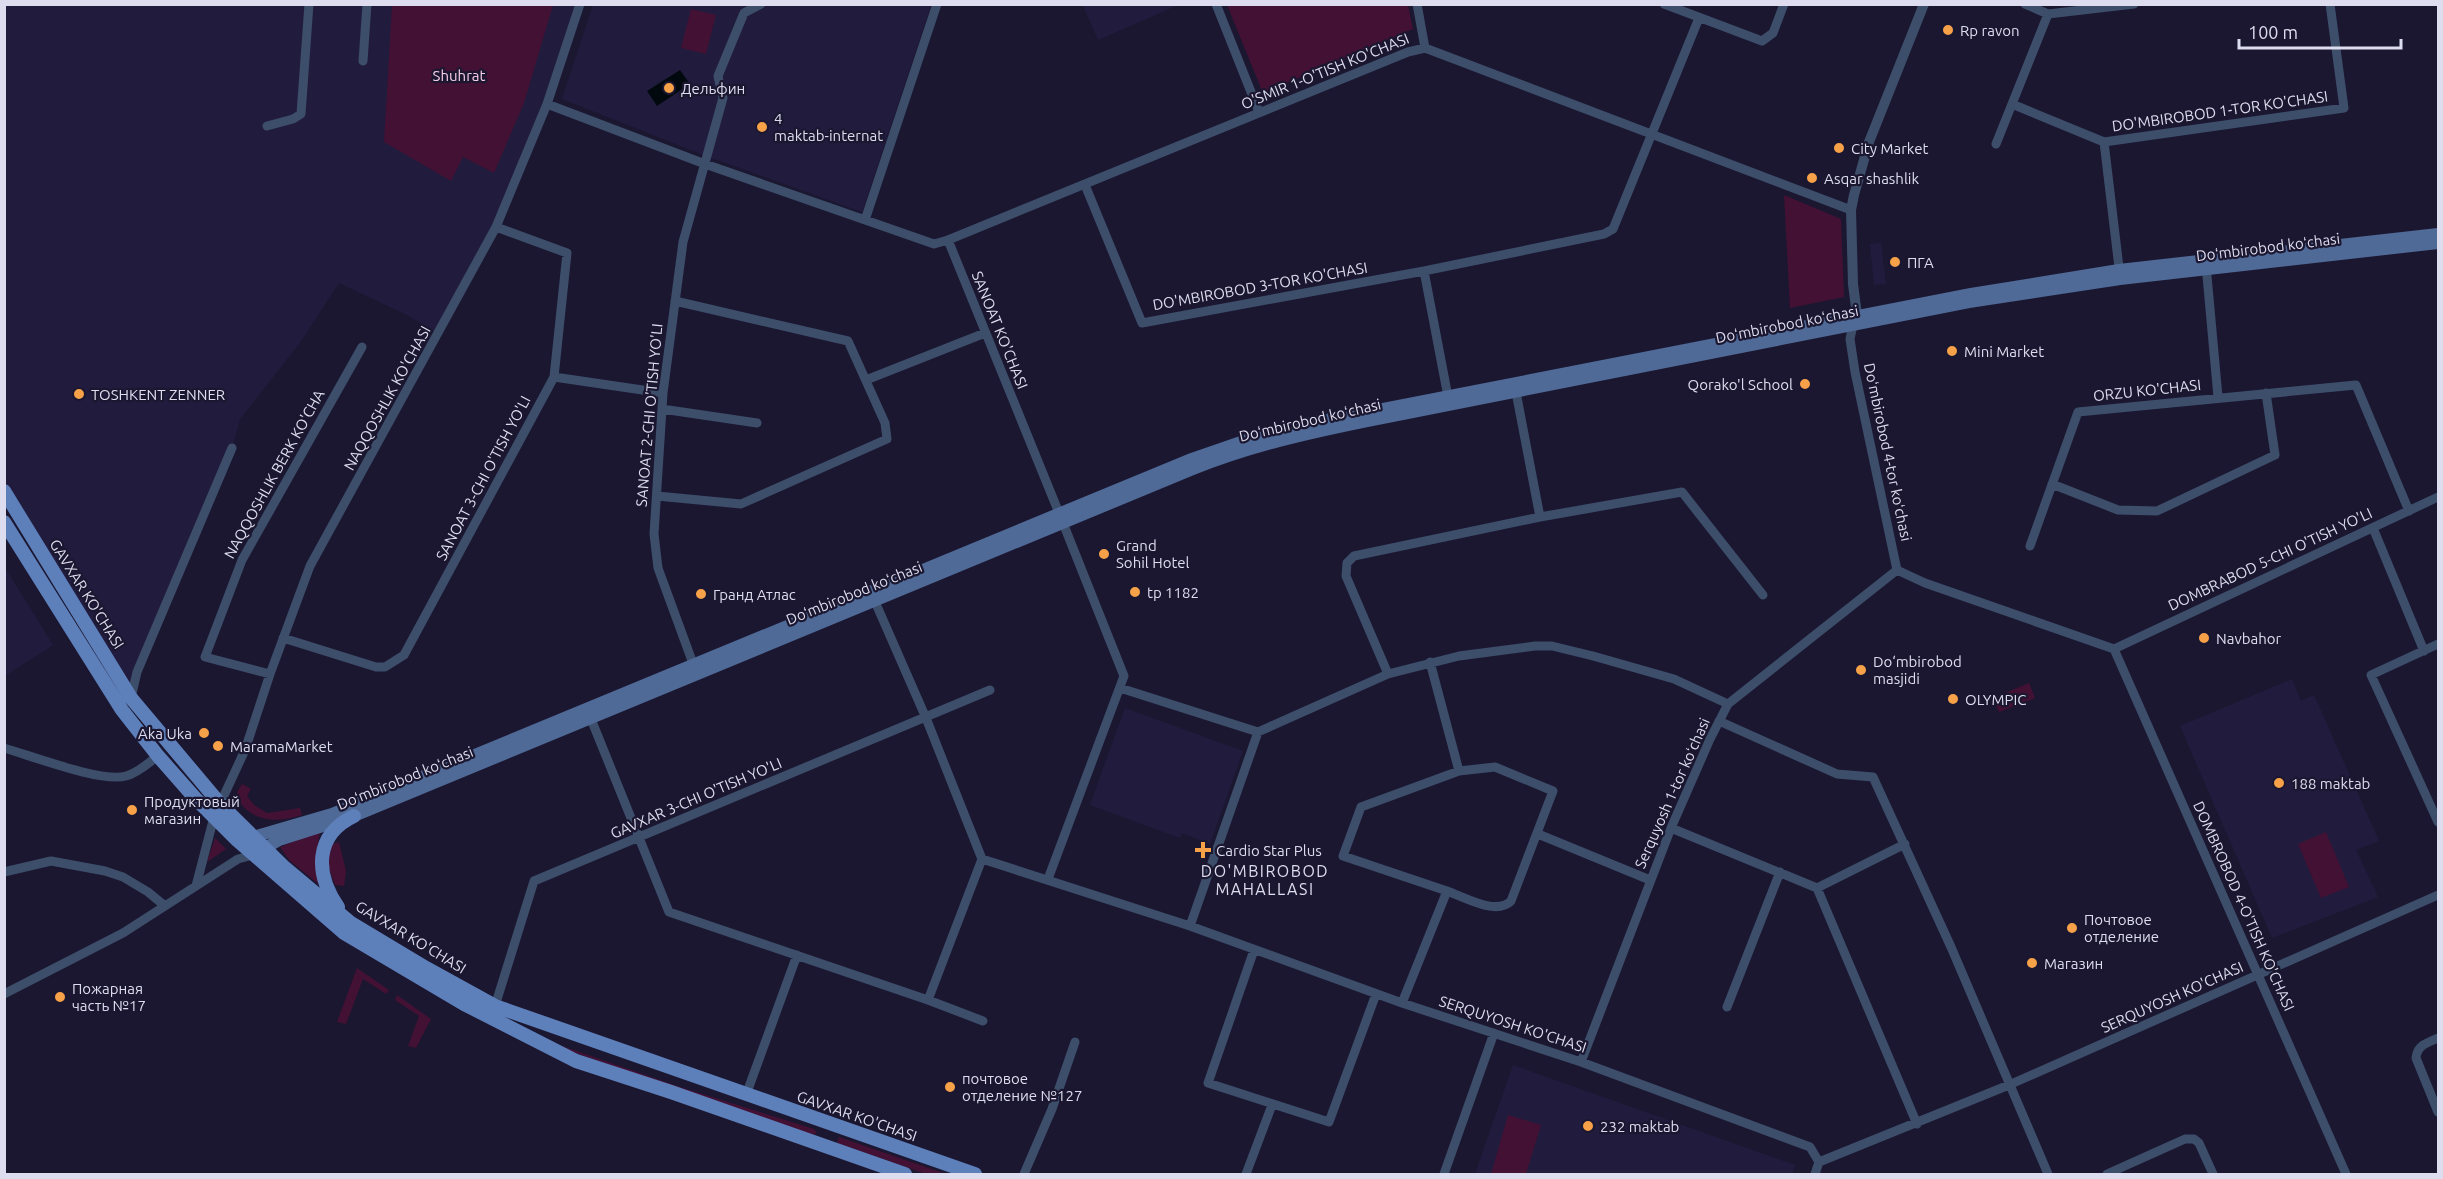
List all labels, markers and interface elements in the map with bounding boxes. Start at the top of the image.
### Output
scale bar [2239,12,2401,50]
place label: Rp ravon [1960,22,2020,39]
text: 100 m [2248,22,2298,42]
marker: Rp ravon [1941,23,1955,37]
street label: O'SMIR 1-O'TISH KO'CHASI [1239,30,1411,112]
park label: Shuhrat [433,67,486,84]
place label: Дельфин [681,80,745,97]
marker: Дельфин [662,81,676,95]
street label: DO'MBIROBOD 1-TOR KO'CHASI [2111,87,2329,135]
place label: 4 maktab-internat [774,110,883,144]
marker: 4 maktab-internat [755,120,769,134]
place label: City Market [1851,140,1928,157]
marker: City Market [1832,141,1846,155]
place label: Asqar shashlik [1824,170,1919,187]
marker: Asqar shashlik [1805,171,1819,185]
street label: Doʻmbirobod koʻchasi [2195,230,2341,264]
place label: ПГА [1907,254,1934,271]
marker: ПГА [1888,255,1902,269]
street label: DO'MBIROBOD 3-TOR KO'CHASI [1151,259,1369,313]
street label: SANOAT KO'CHASI [969,269,1031,391]
street label: Doʻmbirobod koʻchasi [1714,302,1860,346]
street label: NAQQOSHLIK KO'CHASI [340,323,434,473]
street label: SANOAT 2-CHI O'TISH YO'LI [633,323,665,507]
place label: Mini Market [1964,343,2044,360]
marker: Mini Market [1945,344,1959,358]
street label: Doʻmbirobod 4-tor koʻchasi [1861,361,1915,543]
place label: Qorako'l School [1688,376,1793,393]
street label: ORZU KO'CHASI [2092,376,2202,404]
marker: Qorako'l School [1798,377,1812,391]
place label: TOSHKENT ZENNER [91,386,225,403]
street label: NAQQOSHLIK BERK KO'CHA [220,386,328,561]
marker: TOSHKENT ZENNER [72,387,86,401]
street label: SANOAT 3-CHI O'TISH YO'LI [432,393,534,563]
street label: Doʻmbirobod koʻchasi [1237,395,1383,445]
street label: DOMBRABOD 5-CHI O'TISH YO'LI [2165,504,2375,614]
street label: GAVXAR KO'CHASI [46,536,128,652]
place label: Grand Sohil Hotel [1116,537,1190,571]
marker: Grand Sohil Hotel [1097,547,1111,561]
street label: Doʻmbirobod koʻchasi [784,558,924,628]
place label: tp 1182 [1147,584,1199,601]
marker: tp 1182 [1128,585,1142,599]
place label: Гранд Атлас [713,586,796,603]
marker: Гранд Атлас [694,587,708,601]
place label: Navbahor [2216,630,2282,647]
marker: Navbahor [2197,631,2211,645]
place label: Do‘mbirobod masjidi [1873,653,1962,687]
marker: Do‘mbirobod masjidi [1854,663,1868,677]
place label: OLYMPIC [1965,691,2026,708]
marker: OLYMPIC [1946,692,1960,706]
street label: Serquyosh 1-tor koʻchasi [1631,715,1713,871]
place label: Aka Uka [138,725,192,742]
marker: Aka Uka [197,726,211,740]
place label: MaramaMarket [230,738,333,755]
marker: MaramaMarket [211,739,225,753]
street label: Doʻmbirobod koʻchasi [335,743,475,813]
street label: GAVXAR 3-CHI O'TISH YO'LI [608,754,784,842]
place label: 188 maktab [2291,775,2370,792]
marker: 188 maktab [2272,776,2286,790]
place label: Продуктовый магазин [144,793,240,827]
street label: DOMBROBOD 4-O'TISH KO'CHASI [2190,799,2298,1013]
marker: Продуктовый магазин [125,803,139,817]
marker: Cardio Star Plus [1194,841,1212,859]
place label: Cardio Star Plus [1216,842,1322,859]
district label: DO'MBIROBOD MAHALLASI [1201,862,1329,898]
street label: GAVXAR KO'CHASI [353,897,469,977]
place label: Почтовое отделение [2084,911,2159,945]
marker: Почтовое отделение [2065,921,2079,935]
place label: Магазин [2044,955,2103,972]
marker: Магазин [2025,956,2039,970]
street label: SERQUYOSH KO'CHASI [2098,958,2246,1036]
place label: Пожарная часть №17 [72,980,146,1014]
marker: Пожарная часть №17 [53,990,67,1004]
street label: SERQUYOSH KO'CHASI [1437,992,1589,1056]
place label: почтовое отделение №127 [962,1070,1082,1104]
marker: почтовое отделение №127 [943,1080,957,1094]
street label: GAVXAR KO'CHASI [795,1087,919,1145]
place label: 232 maktab [1600,1118,1679,1135]
marker: 232 maktab [1581,1119,1595,1133]

